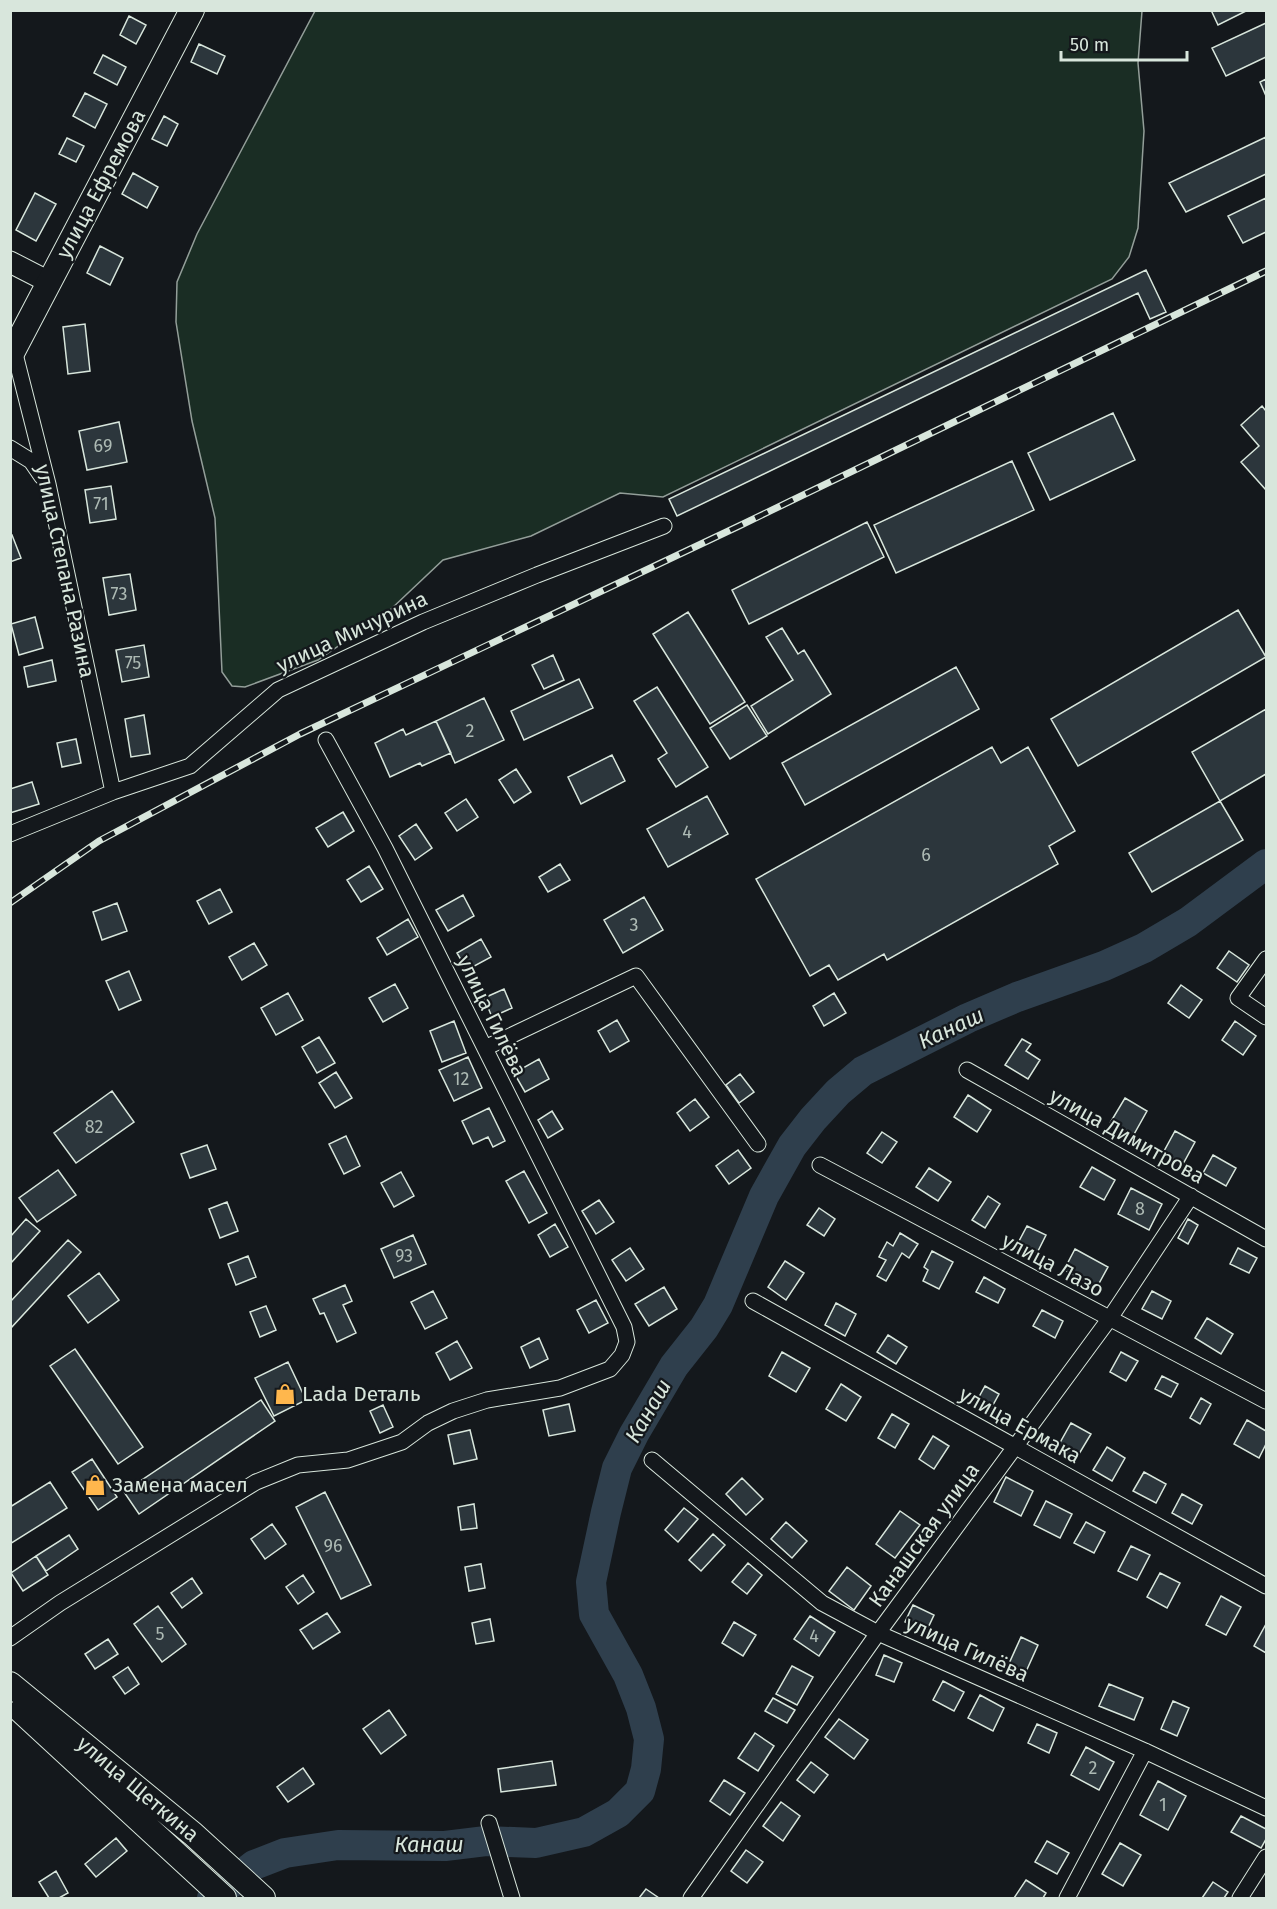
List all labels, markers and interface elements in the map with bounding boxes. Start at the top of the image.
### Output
scale bar [1061,24,1187,62]
text: 50 m [1070,34,1109,56]
street label: улица Ефремова [51,105,151,263]
house number: 69 [94,435,112,457]
street label: улица Степана Разина [30,462,100,680]
house number: 71 [93,493,109,515]
house number: 73 [111,583,127,605]
street label: улица Мичурина [272,586,432,678]
house number: 75 [125,652,141,674]
house number: 2 [466,720,475,742]
house number: 4 [682,821,692,843]
house number: 6 [921,844,931,866]
house number: 3 [630,914,638,936]
street label: улица Гилёва [451,951,533,1081]
water label: Канаш [914,1001,988,1055]
house number: 12 [453,1068,469,1090]
street label: улица Димитрова [1045,1083,1209,1189]
house number: 82 [85,1116,103,1138]
house number: 8 [1135,1198,1145,1220]
street label: улица Лазо [997,1227,1109,1303]
house number: 93 [395,1245,413,1267]
water label: Канаш [619,1374,677,1448]
place label: Lada Dеталь [302,1381,421,1407]
street label: улица Ермака [955,1381,1085,1469]
shop icon: Lada Dеталь [273,1382,297,1406]
street label: Канашская улица [863,1458,985,1612]
place label: Замена масел [112,1472,248,1498]
shop icon: Замена масел [83,1473,107,1497]
house number: 96 [323,1535,343,1557]
street label: улица Гилёва [901,1610,1033,1688]
house number: 5 [155,1623,165,1645]
house number: 4 [809,1625,819,1647]
street label: улица Щеткина [72,1730,204,1848]
house number: 2 [1089,1757,1098,1779]
house number: 1 [1159,1794,1167,1816]
water label: Канаш [394,1831,464,1858]

